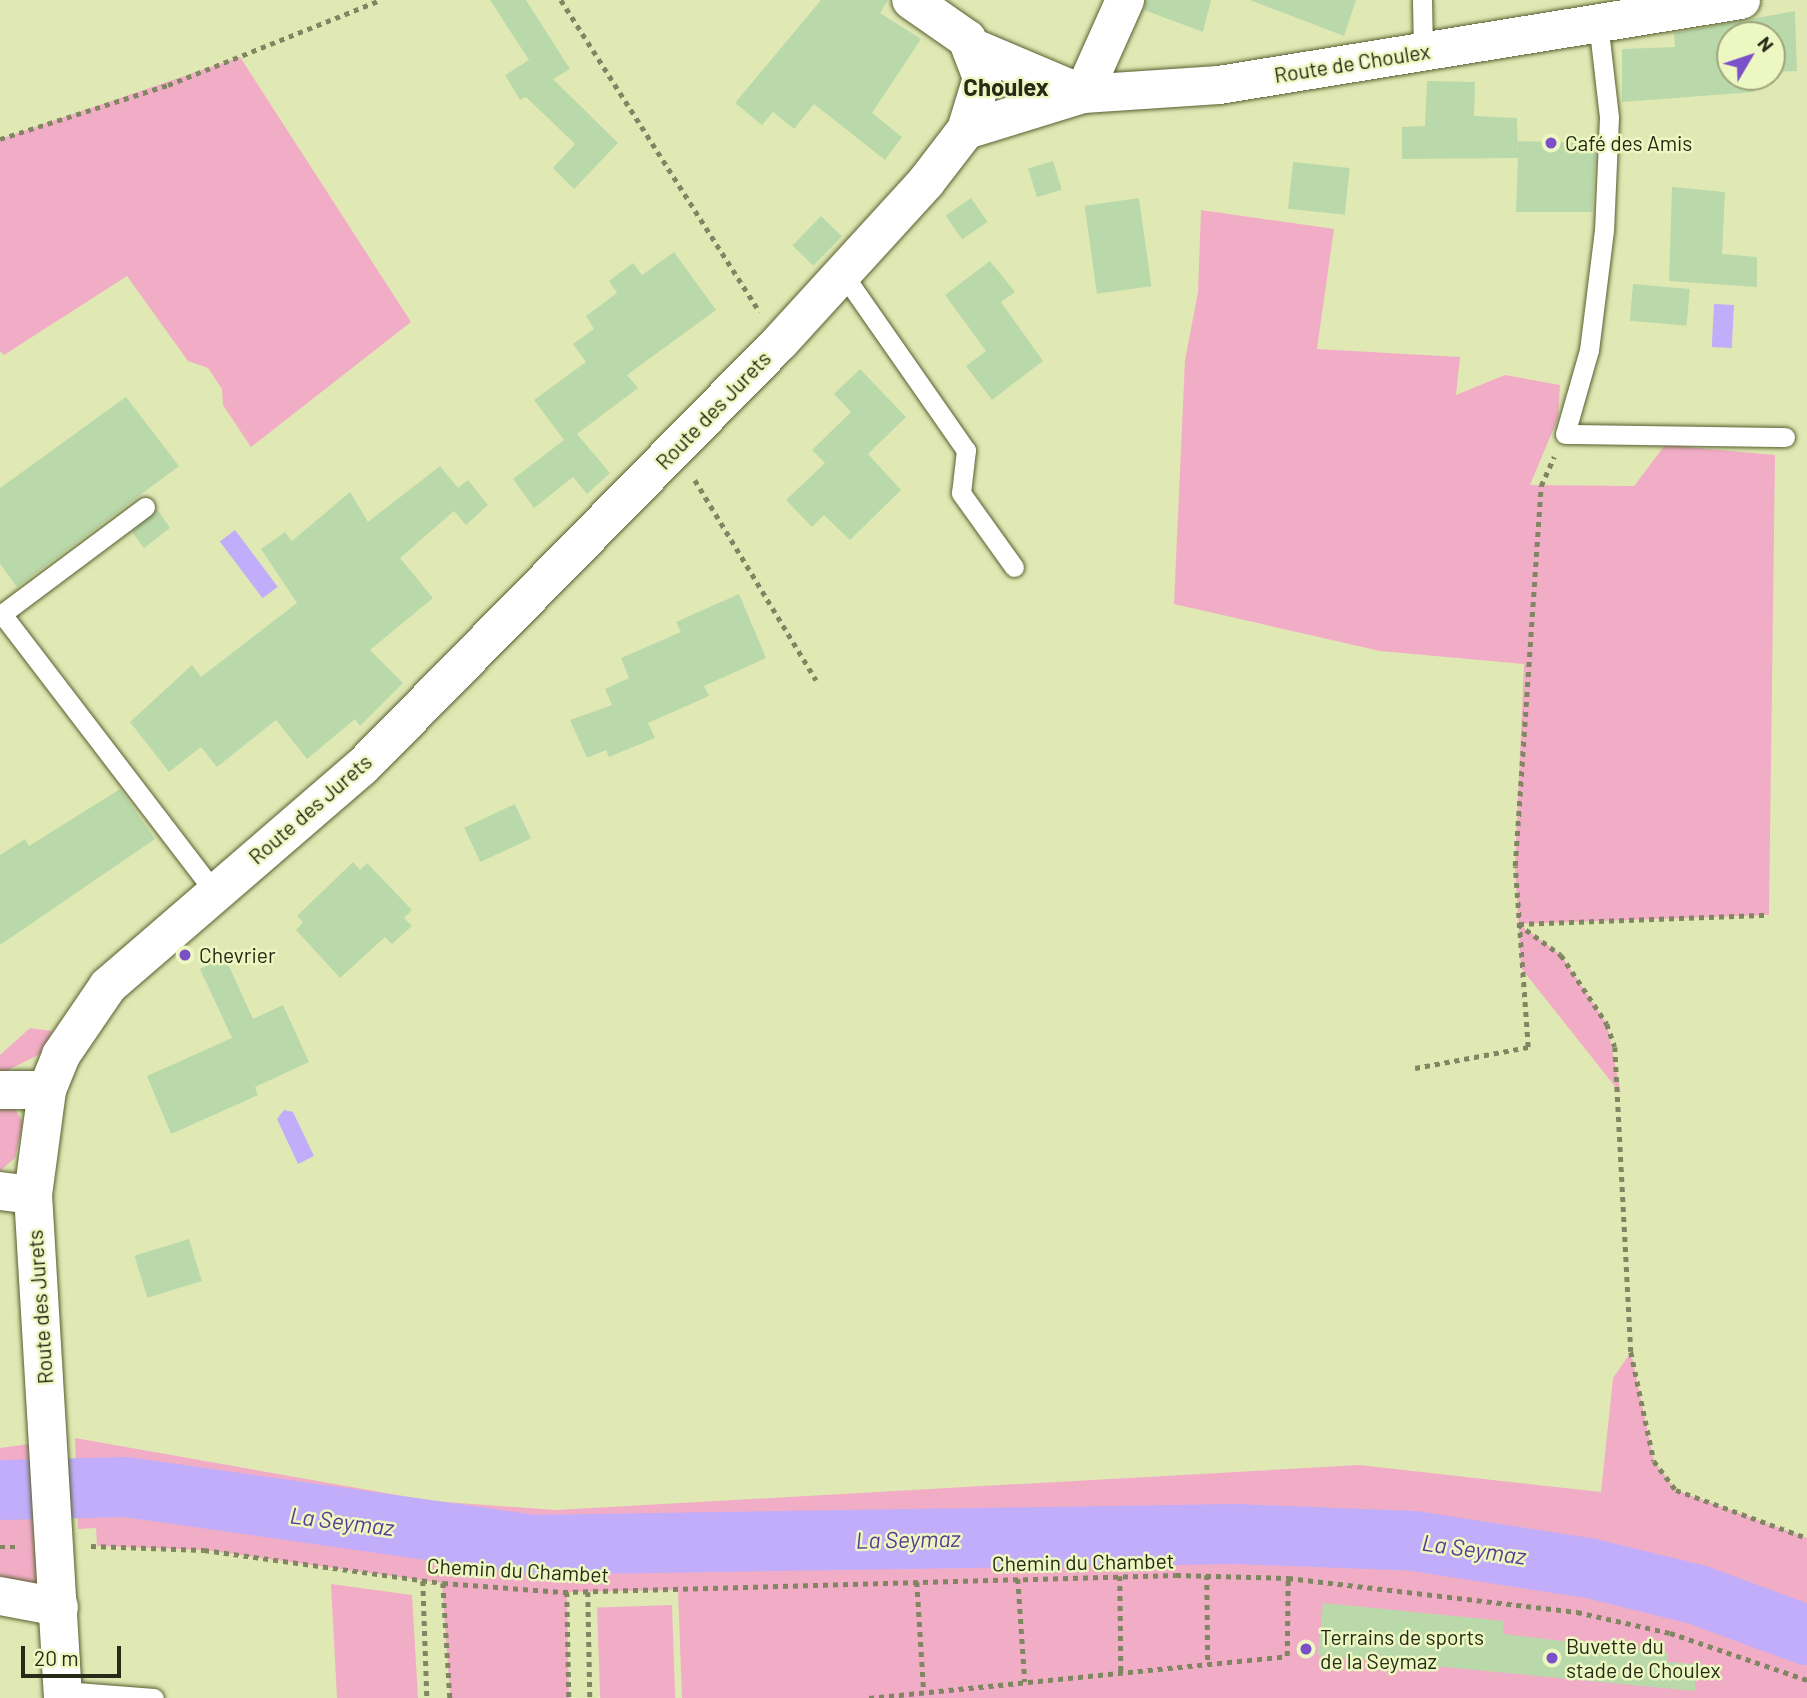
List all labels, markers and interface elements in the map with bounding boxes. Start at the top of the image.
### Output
north arrow [1716,21,1786,91]
text: N [1753,32,1779,56]
street label: Route de Choulex [1272,38,1432,88]
district label: Choulex [963,73,1049,101]
place label: Café des Amis [1565,130,1692,156]
marker: Café des Amis [1543,135,1559,151]
street label: Route des Jurets [650,346,776,474]
street label: Route des Jurets [243,749,377,869]
place label: Chevrier [199,942,276,968]
marker: Chevrier [177,947,193,963]
street label: Route des Jurets [22,1229,58,1385]
water label: La Seymaz [288,1501,396,1541]
water label: La Seymaz [855,1524,961,1554]
water label: La Seymaz [1420,1528,1528,1570]
street label: Chemin du Chambet [992,1548,1174,1576]
street label: Chemin du Chambet [426,1553,610,1587]
place label: Terrains de sports de la Seymaz [1320,1624,1484,1674]
scale bar [24,1632,124,1676]
place label: Buvette du stade de Choulex [1566,1633,1721,1683]
marker: Terrains de sports de la Seymaz [1298,1641,1314,1657]
text: 20 m [34,1645,79,1670]
marker: Buvette du stade de Choulex [1544,1650,1560,1666]

